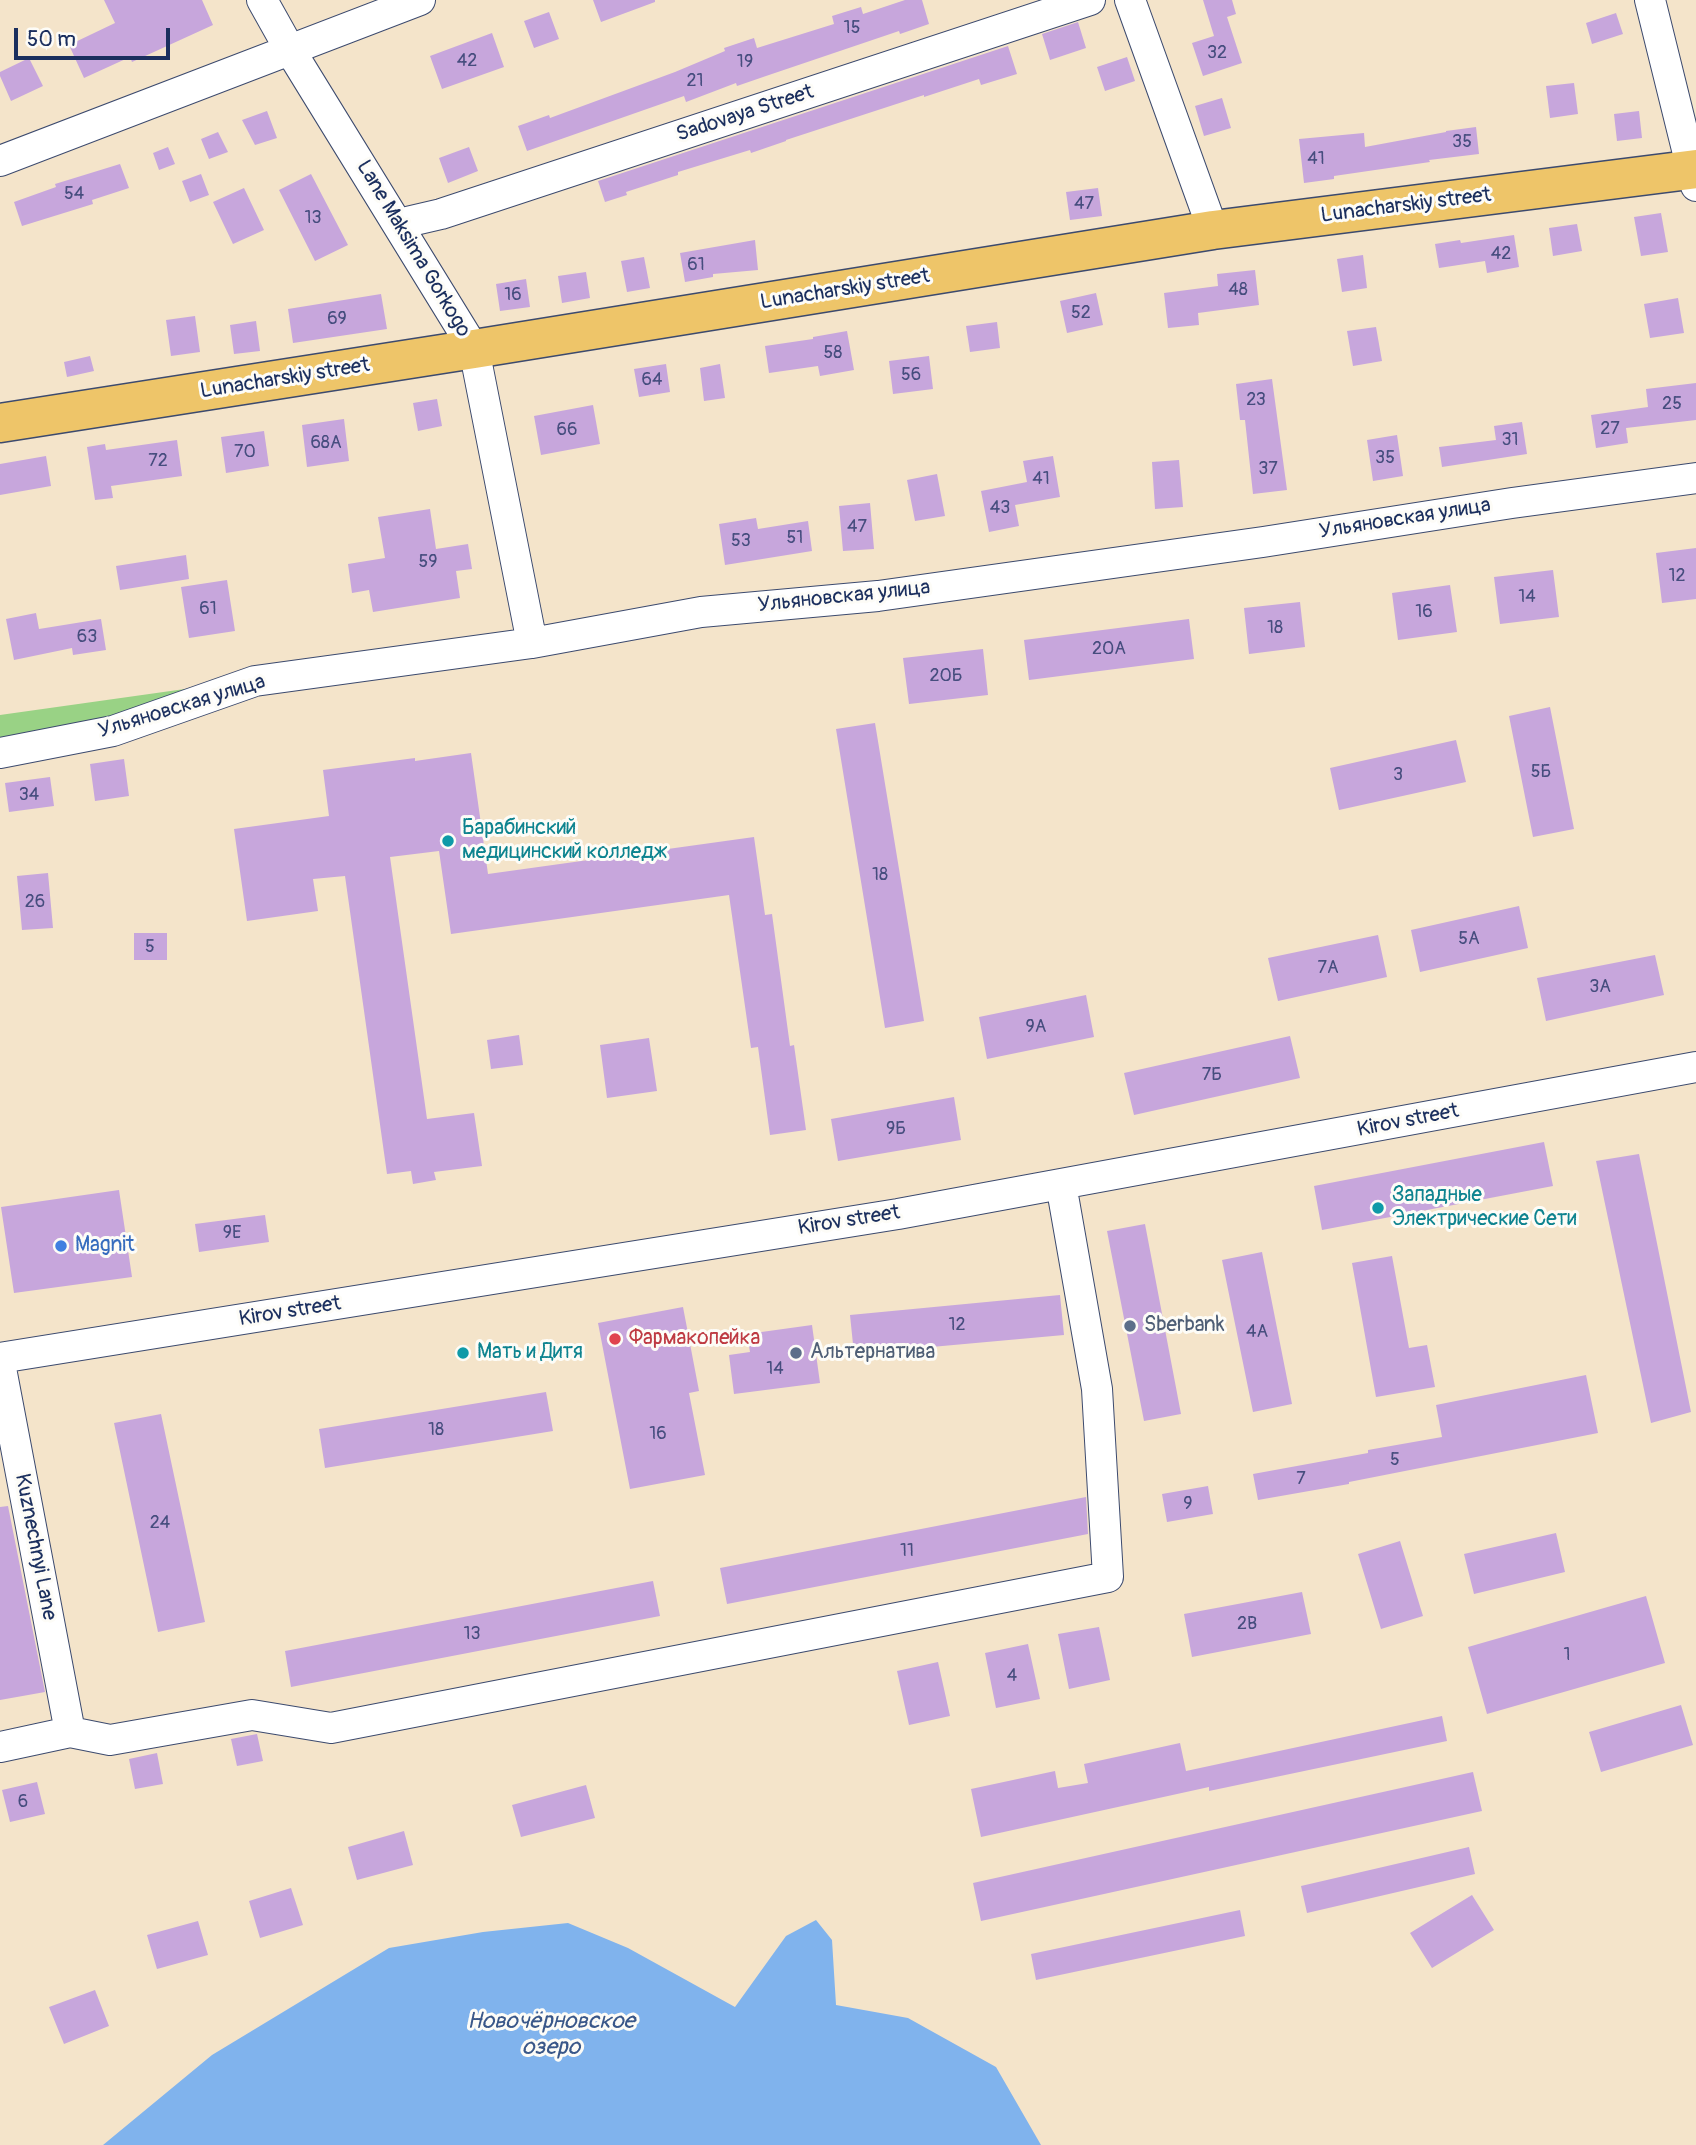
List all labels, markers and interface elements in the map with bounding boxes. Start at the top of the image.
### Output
scale bar [18,14,173,58]
house number: 15 [844,17,860,39]
text: 50 m [27,26,76,53]
house number: 32 [1207,42,1227,64]
house number: 42 [457,50,477,72]
house number: 19 [737,51,753,73]
house number: 21 [686,70,704,92]
street label: Sadovaya Street [673,80,817,148]
house number: 35 [1452,131,1472,153]
house number: 41 [1307,148,1325,170]
street label: Lane Maksima Gorkogo [350,156,476,342]
house number: 54 [64,183,84,205]
street label: Lunacharskiy street [1319,183,1493,229]
house number: 47 [1074,193,1094,215]
house number: 13 [304,207,322,229]
house number: 42 [1491,243,1511,265]
house number: 61 [687,254,705,276]
street label: Lunacharskiy street [758,264,932,316]
house number: 48 [1228,279,1248,301]
house number: 16 [504,284,522,306]
house number: 52 [1071,302,1091,324]
house number: 69 [327,308,347,330]
house number: 58 [824,342,842,364]
street label: Lunacharskiy street [198,353,372,405]
house number: 56 [901,364,921,386]
house number: 64 [642,369,662,391]
house number: 23 [1246,389,1266,411]
house number: 25 [1662,393,1682,415]
house number: 27 [1600,418,1620,440]
house number: 66 [557,419,577,441]
house number: 31 [1501,429,1519,451]
house number: 68А [310,432,342,454]
house number: 70 [234,441,256,463]
house number: 35 [1375,447,1395,469]
house number: 72 [148,450,168,472]
house number: 37 [1258,458,1278,480]
house number: 41 [1032,468,1050,490]
street label: Ульяновская улица [1317,493,1493,545]
house number: 43 [990,497,1010,519]
house number: 47 [847,516,867,538]
house number: 51 [787,527,803,549]
house number: 53 [731,530,751,552]
house number: 59 [418,551,438,573]
house number: 12 [1668,565,1686,587]
street label: Ульяновская улица [757,575,931,619]
house number: 14 [1518,586,1536,608]
house number: 61 [199,598,217,620]
house number: 16 [1415,601,1433,623]
house number: 18 [1267,617,1283,639]
house number: 63 [77,626,97,648]
house number: 20А [1092,638,1126,660]
house number: 20Б [929,665,963,687]
street label: Ульяновская улица [95,670,269,744]
house number: 5Б [1531,761,1551,783]
house number: 3 [1393,764,1403,786]
house number: 34 [19,784,39,806]
place label: Барабинский медицинский колледж [462,816,667,866]
marker: Барабинский медицинский колледж [440,833,456,849]
house number: 18 [872,864,888,886]
house number: 26 [25,891,45,913]
house number: 5А [1458,928,1480,950]
house number: 5 [145,936,155,958]
house number: 7А [1317,957,1339,979]
house number: 3А [1589,976,1611,998]
house number: 9А [1026,1016,1046,1038]
house number: 7Б [1202,1064,1222,1086]
street label: Kirov street [1355,1099,1461,1143]
house number: 9Б [886,1118,906,1140]
place label: Западные Электрические Сети [1392,1183,1577,1233]
marker: Западные Электрические Сети [1370,1200,1386,1216]
street label: Kirov street [796,1201,902,1241]
house number: 9Е [223,1222,241,1244]
place label: Magnit [75,1233,135,1259]
marker: Magnit [53,1238,69,1254]
street label: Kirov street [237,1292,343,1332]
place label: Sberbank [1144,1313,1224,1339]
house number: 12 [948,1314,966,1336]
marker: Sberbank [1122,1318,1138,1334]
house number: 4А [1246,1321,1268,1343]
place label: Фармакопейка [629,1326,760,1352]
marker: Фармакопейка [607,1331,623,1347]
place label: Мать и Дитя [477,1340,583,1366]
place label: Альтернатива [810,1340,935,1366]
marker: Мать и Дитя [455,1345,471,1361]
marker: Альтернатива [788,1345,804,1361]
house number: 14 [766,1358,784,1380]
house number: 18 [428,1419,444,1441]
house number: 16 [649,1423,667,1445]
house number: 5 [1390,1449,1400,1471]
house number: 7 [1296,1468,1306,1490]
street label: Kuznechnyi Lane [8,1472,62,1622]
house number: 9 [1183,1493,1193,1515]
house number: 24 [150,1512,170,1534]
house number: 11 [900,1540,914,1562]
house number: 2В [1237,1613,1257,1635]
house number: 13 [463,1623,481,1645]
house number: 1 [1563,1644,1571,1666]
house number: 4 [1007,1665,1017,1687]
house number: 6 [18,1791,28,1813]
water label: Новочёрновское озеро [467,2008,635,2062]

